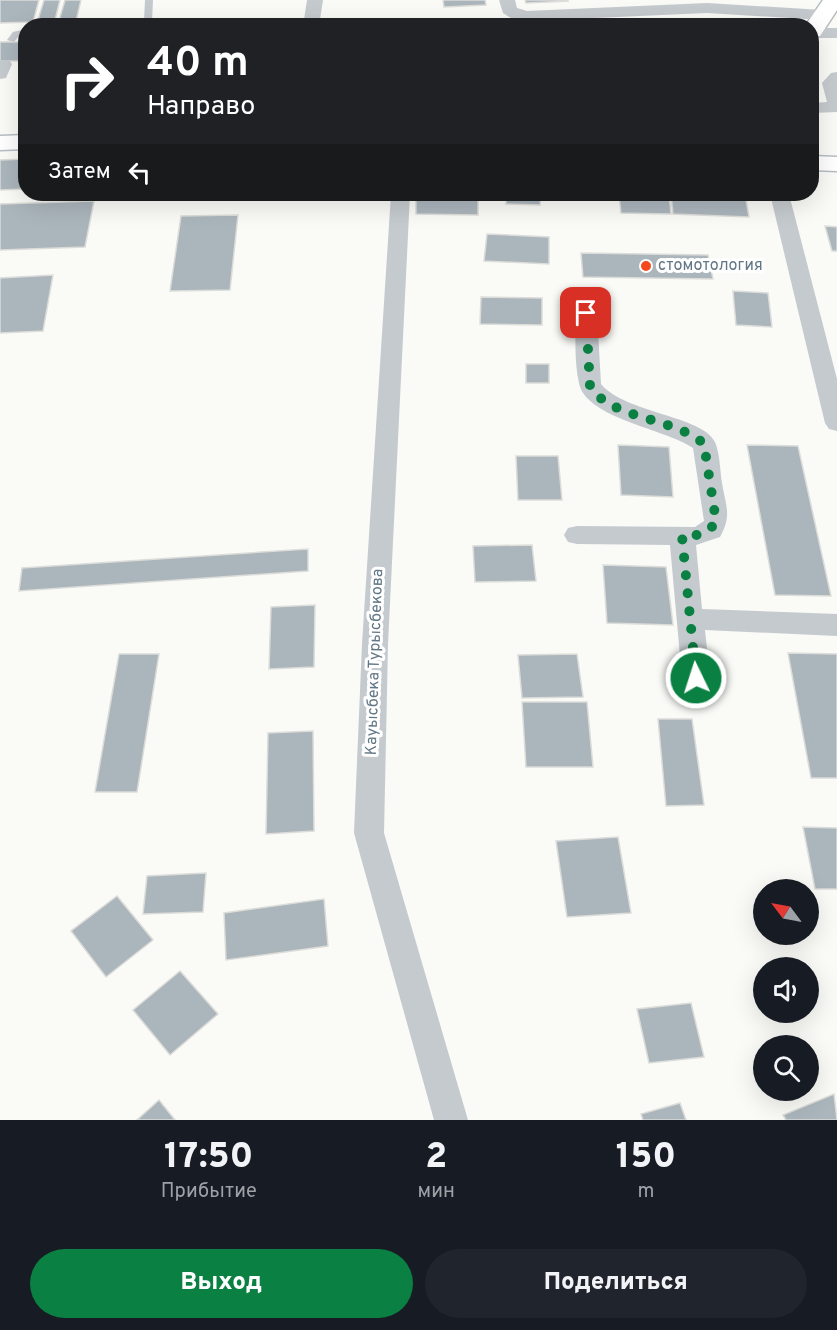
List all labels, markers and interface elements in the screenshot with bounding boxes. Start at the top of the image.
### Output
text: 40 m [147,38,249,91]
icon: right [48,42,126,120]
text: Направо [147,90,255,124]
icon: left [123,156,156,189]
text: Затем [48,159,111,186]
place label: стомотология [658,256,763,276]
marker: стомотология [639,259,653,273]
pin [560,287,611,338]
icon: arrive [569,296,602,329]
street label: Кауысбека Турысбекова [362,568,388,756]
position arrow [664,646,728,710]
north arrow [753,879,819,945]
map controls [753,879,819,1101]
button: sound [753,957,819,1023]
button: search [753,1035,819,1101]
text: 17:50 [164,1135,253,1181]
text: 2 [425,1135,447,1181]
text: 150 [616,1135,676,1181]
text: Прибытие [161,1179,257,1205]
text: мин [418,1179,455,1205]
text: m [637,1179,654,1205]
button: Выход [30,1249,413,1318]
button: Поделиться [425,1249,807,1318]

